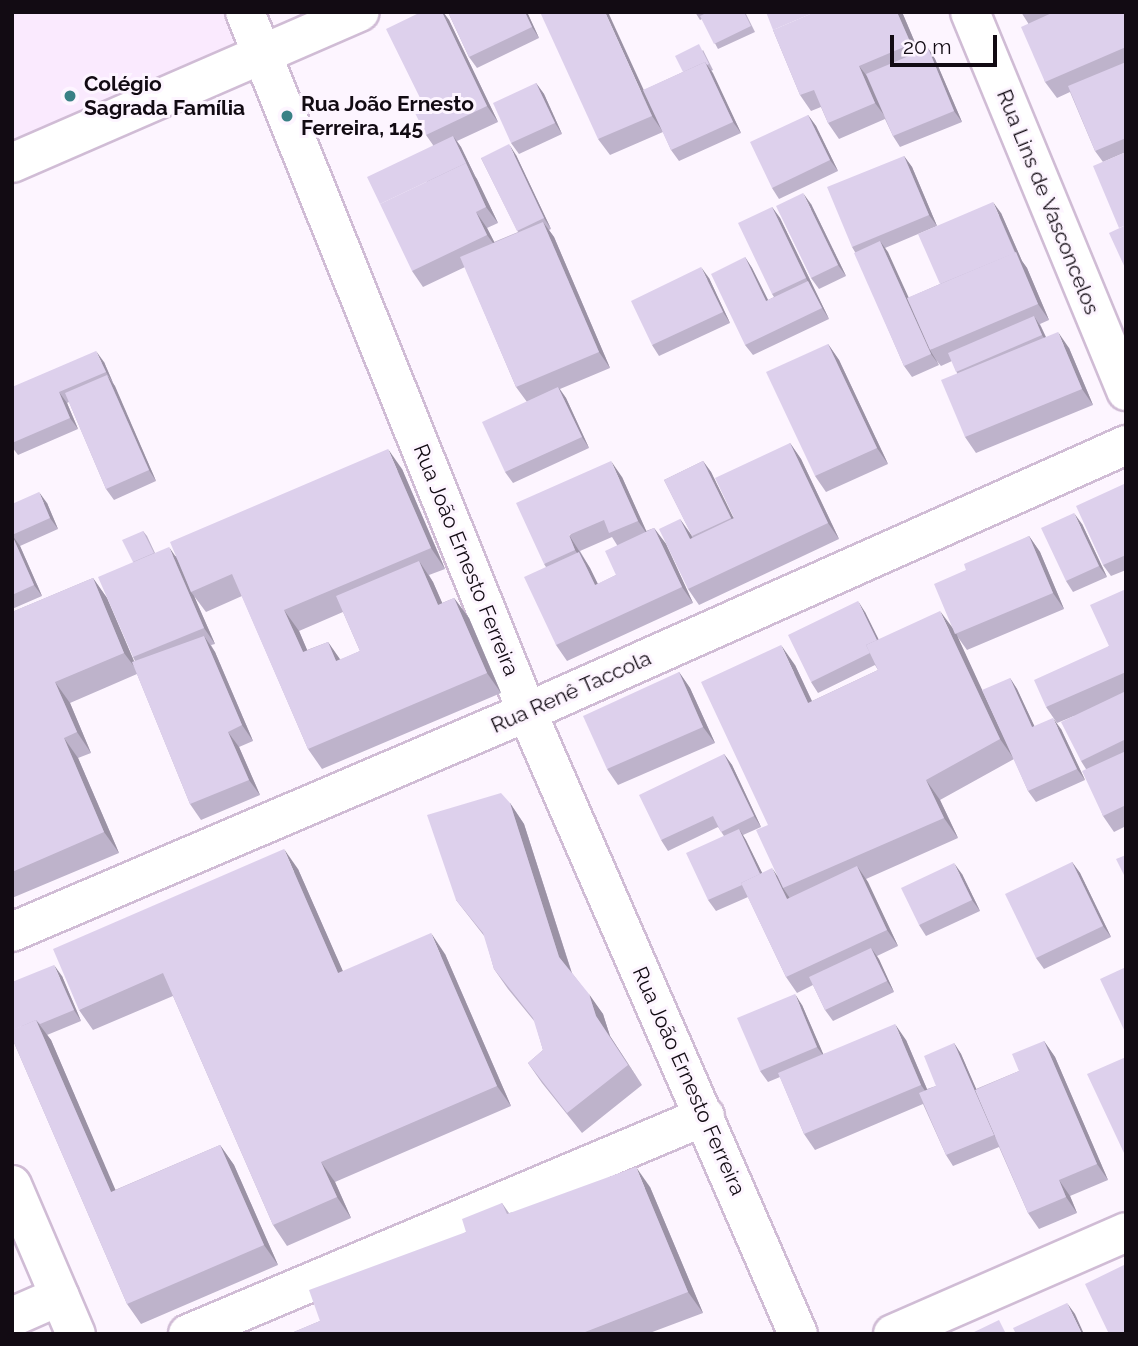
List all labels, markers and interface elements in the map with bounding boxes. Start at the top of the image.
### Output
scale bar [893,21,1000,65]
text: 20 m [903,34,951,59]
place label: Colégio Sagrada Família [84,71,245,121]
street label: Rua Lins de Vasconcelos [991,85,1105,319]
marker: Colégio Sagrada Família [62,88,78,104]
place label: Rua João Ernesto Ferreira, 145 [301,91,474,141]
marker: Rua João Ernesto Ferreira, 145 [279,108,295,124]
street label: Rua João Ernesto Ferreira [408,440,524,680]
street label: Rua Renê Taccola [487,645,655,739]
street label: Rua João Ernesto Ferreira [627,963,751,1199]

